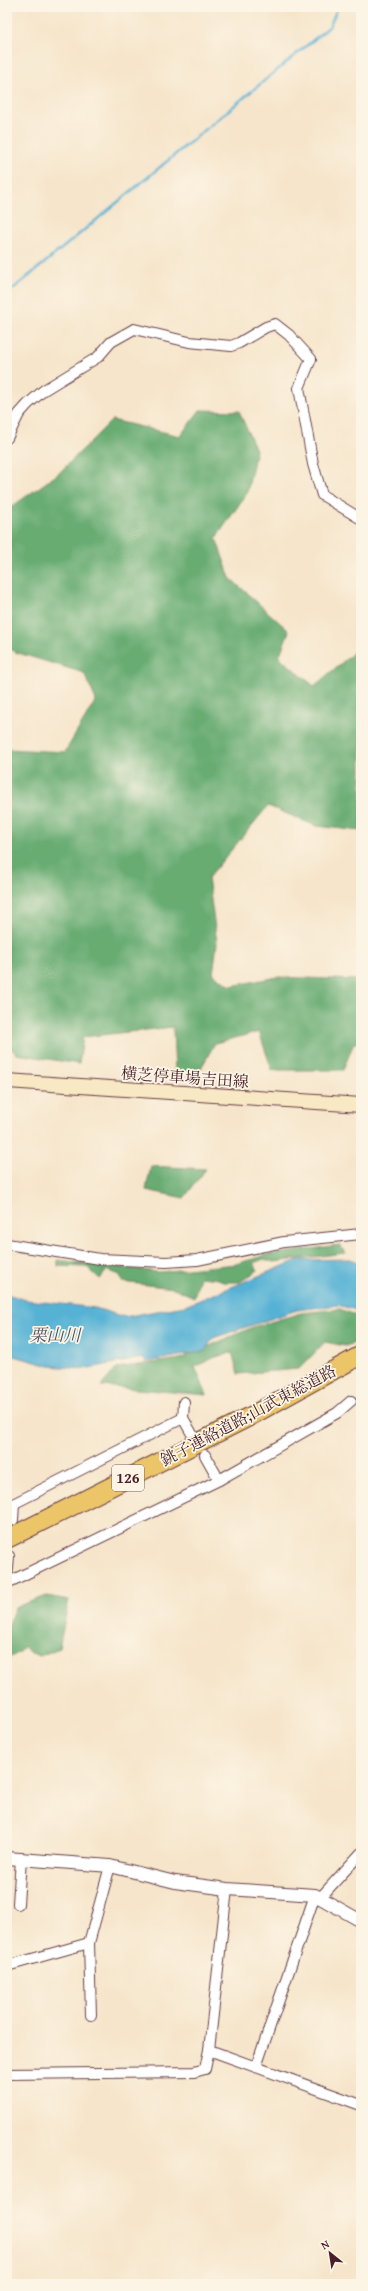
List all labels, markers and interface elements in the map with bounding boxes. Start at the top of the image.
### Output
street label: 横芝停車場吉田線 [120,1061,250,1093]
water label: 栗山川 [30,1322,82,1347]
street label: 銚子連絡道路;山武東総道路 [156,1358,340,1472]
road number: 126 [112,1465,144,1491]
north arrow [310,2233,350,2273]
text: N [318,2235,333,2253]

